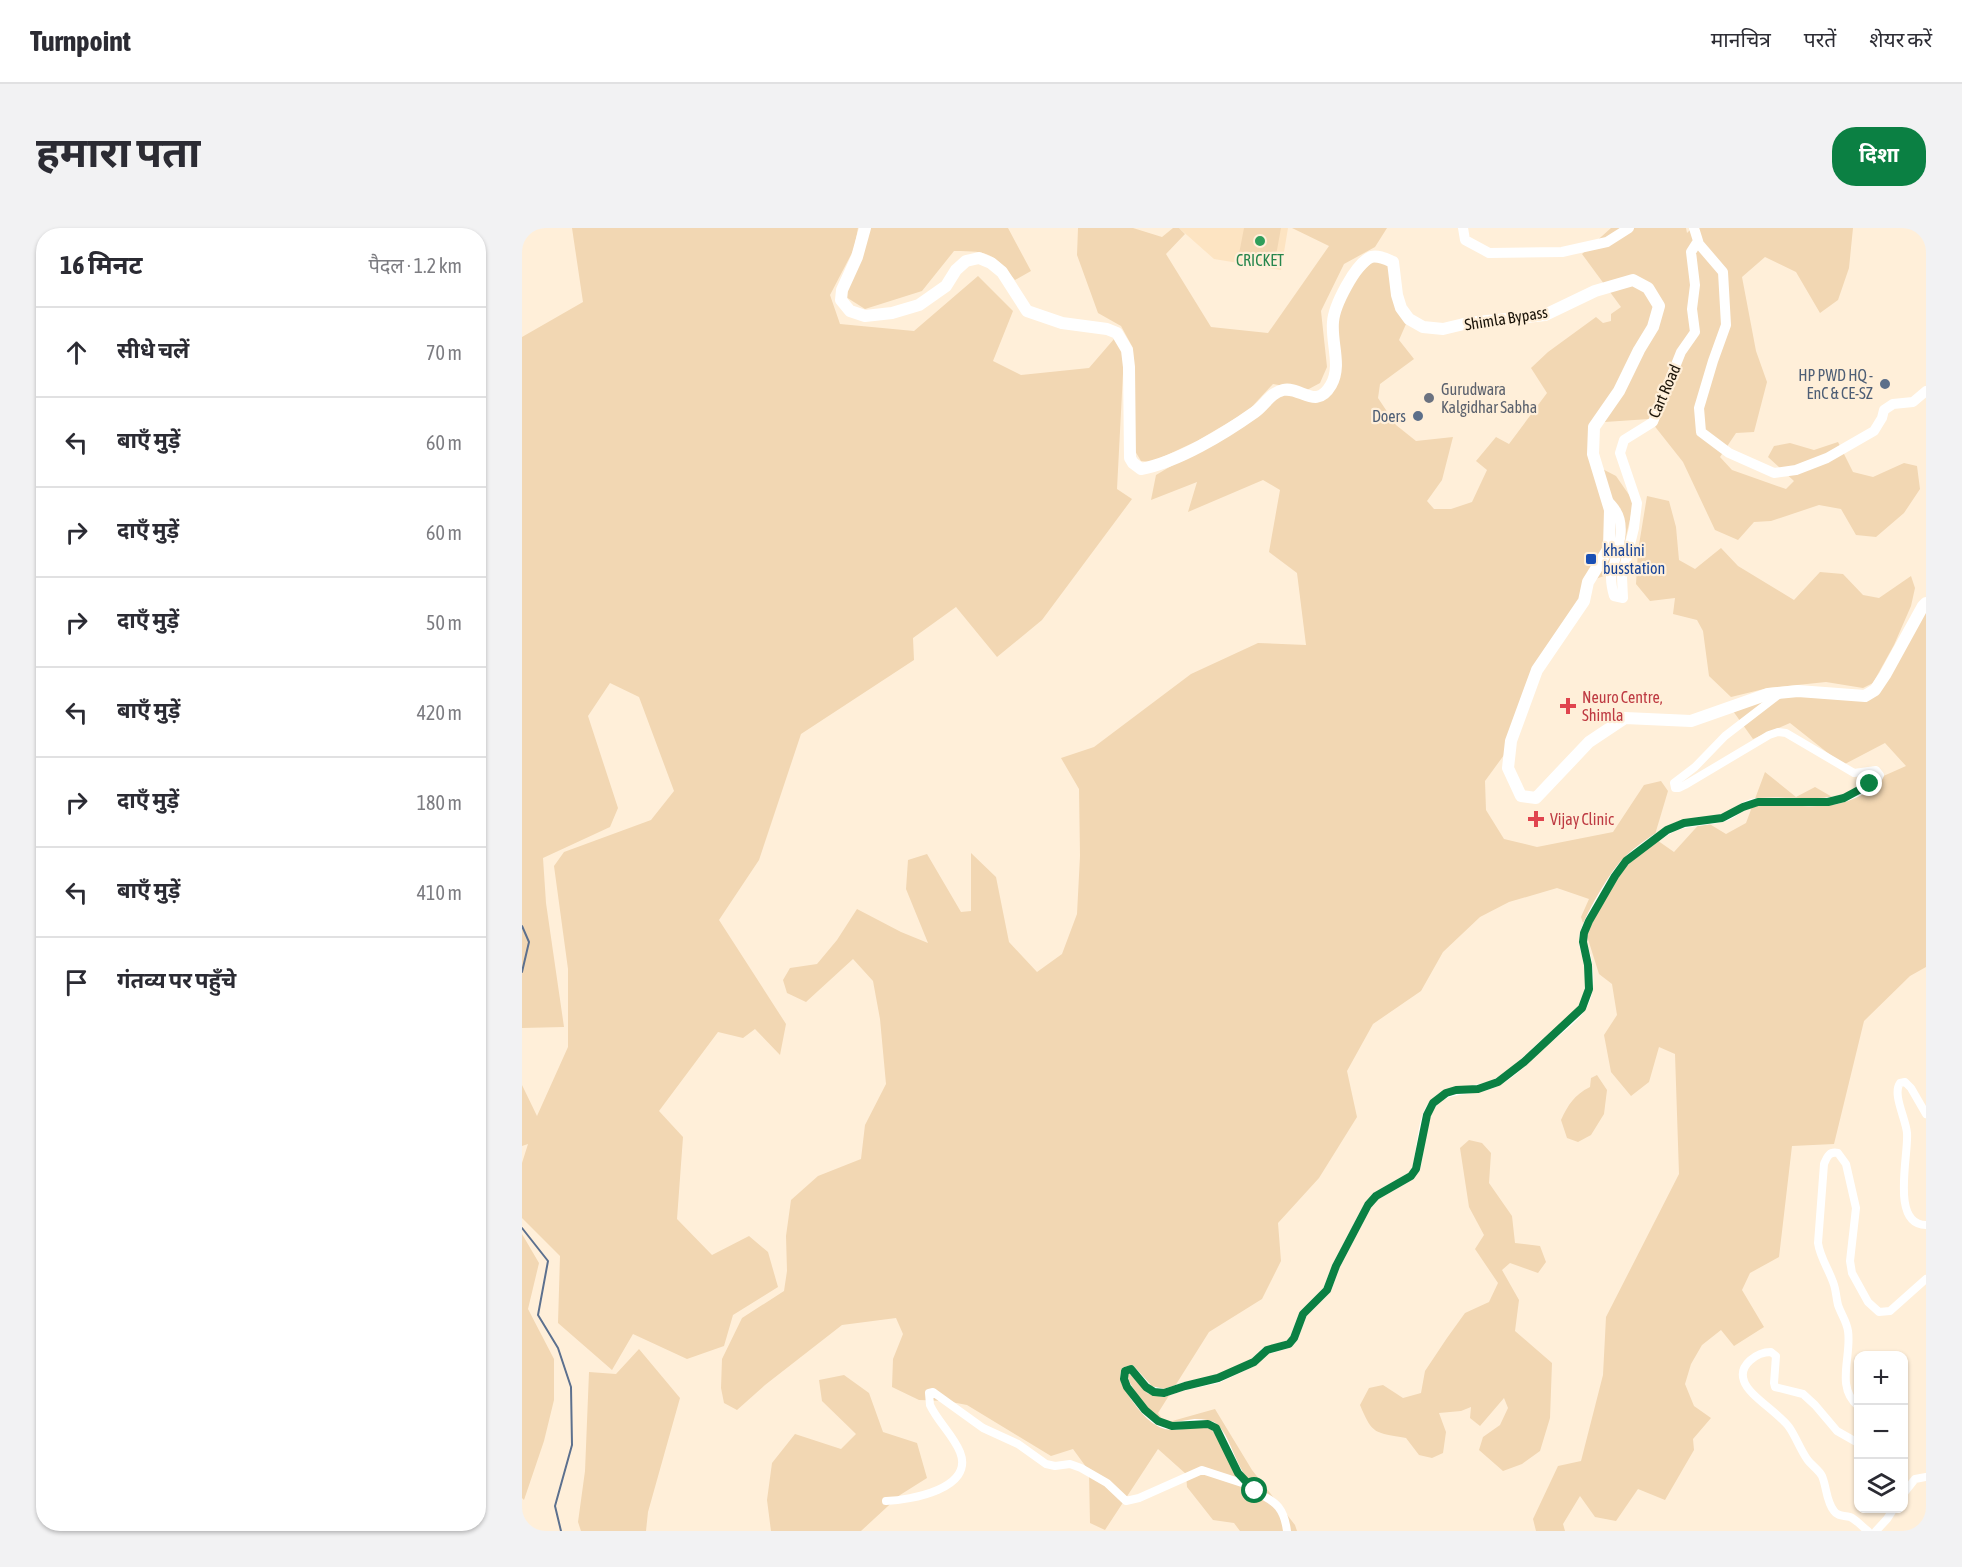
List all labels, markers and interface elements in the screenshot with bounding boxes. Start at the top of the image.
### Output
text: Turnpoint [30,25,131,57]
text: मानचित्र [1711,27,1771,51]
text: परतें [1804,27,1836,51]
text: शेयर करें [1869,27,1932,51]
button: दिशा [1832,127,1926,186]
text: हमारा पता [36,128,200,176]
marker: CRICKET [1253,234,1267,248]
text: 16 मिनट [60,250,143,280]
place label: CRICKET [1236,251,1284,269]
text: पैदल · 1.2 km [368,254,462,277]
street label: Shimla Bypass [1463,302,1549,334]
icon: ahead [60,336,93,369]
text: सीधे चलें [117,337,189,363]
text: 70 m [426,341,462,364]
street label: Cart Road [1644,362,1684,420]
place label: HP PWD HQ - EnC & CE-SZ [1798,366,1873,402]
marker: HP PWD HQ - EnC & CE-SZ [1878,377,1892,391]
place label: Gurudwara Kalgidhar Sabha [1441,380,1537,417]
marker: Gurudwara Kalgidhar Sabha [1422,391,1436,405]
place label: Doers [1372,407,1406,425]
marker: Doers [1411,409,1425,423]
icon: left [60,426,93,459]
text: बाएँ मुड़ें [117,427,180,453]
text: 60 m [426,431,462,454]
icon: right [60,516,93,549]
text: दाएँ मुड़ें [117,517,179,543]
text: 60 m [426,521,462,544]
place label: khalini busstation [1603,541,1665,577]
marker: khalini busstation [1584,552,1598,566]
icon: right [60,606,93,639]
text: दाएँ मुड़ें [117,607,179,633]
text: 50 m [426,611,462,634]
place label: Neuro Centre, Shimla [1582,688,1663,724]
icon: left [60,696,93,729]
text: बाएँ मुड़ें [117,697,180,723]
marker: Neuro Centre, Shimla [1559,697,1577,715]
text: 420 m [417,701,462,724]
route end [1856,770,1882,796]
icon: right [60,786,93,819]
text: दाएँ मुड़ें [117,787,179,813]
text: 180 m [417,791,462,814]
marker: Vijay Clinic [1527,810,1545,828]
place label: Vijay Clinic [1550,810,1614,829]
icon: left [60,876,93,909]
text: बाएँ मुड़ें [117,877,180,903]
text: 410 m [417,881,462,904]
icon: arrive [60,966,93,999]
text: गंतव्य पर पहुँचे [117,967,236,993]
map controls [1854,1351,1908,1513]
button: + [1854,1351,1908,1405]
button: − [1854,1405,1908,1459]
button: layers [1854,1459,1908,1513]
route start [1241,1477,1267,1503]

